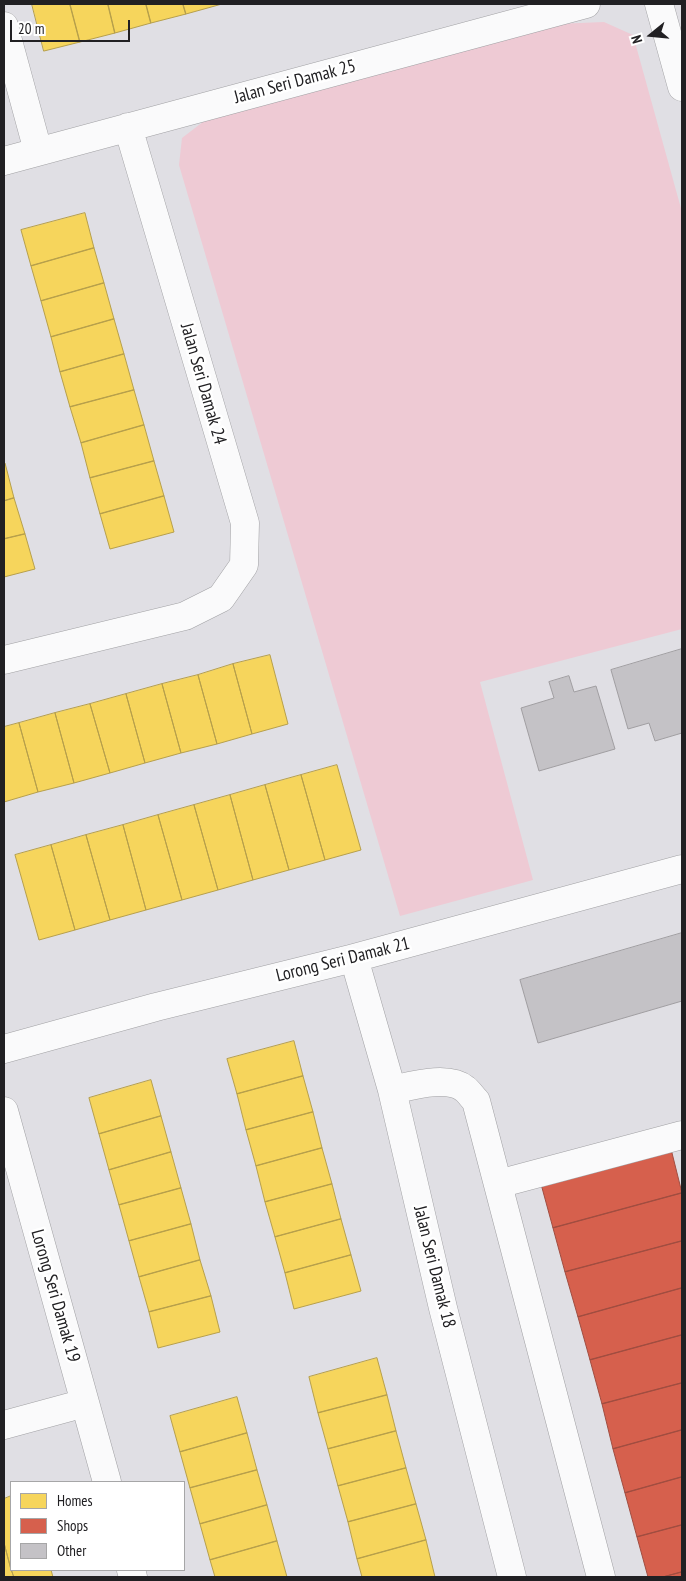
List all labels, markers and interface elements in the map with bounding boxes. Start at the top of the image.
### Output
scale bar [12,10,132,42]
north arrow [626,10,676,60]
text: 20 m [18,19,44,38]
text: N [627,33,646,46]
street label: Jalan Seri Damak 25 [232,55,358,109]
street label: Jalan Seri Damak 24 [175,321,231,447]
street label: Lorong Seri Damak 21 [274,933,412,987]
street label: Jalan Seri Damak 18 [408,1204,460,1330]
street label: Lorong Seri Damak 19 [26,1227,84,1365]
legend [10,1481,185,1571]
text: Homes [57,1491,93,1510]
text: Shops [57,1516,88,1535]
text: Other [57,1541,86,1560]

